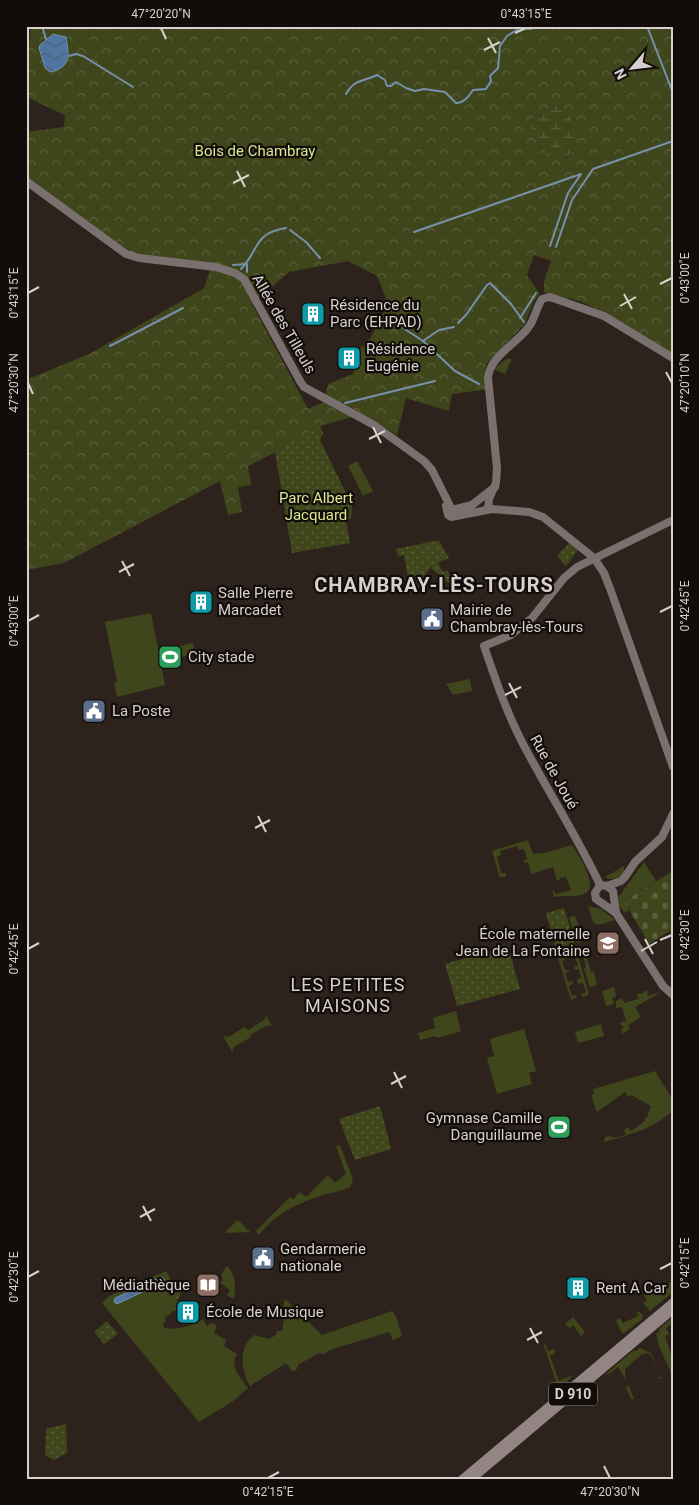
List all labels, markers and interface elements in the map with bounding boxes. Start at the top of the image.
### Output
text: 47°20'20"N [131,7,191,21]
text: 0°43'15"E [501,7,552,21]
north arrow [606,42,656,92]
text: N [611,66,630,82]
park label: Bois de Chambray [195,142,315,160]
text: 0°43'00"E [678,252,692,303]
text: 0°43'15"E [7,267,21,318]
street label: Allée des Tilleuls [248,271,320,377]
place label: Résidence du Parc (EHPAD) [330,296,422,331]
building icon: Résidence du Parc (EHPAD) [300,301,326,327]
place label: Résidence Eugénie [366,340,435,375]
building icon: Résidence Eugénie [336,345,362,371]
text: 47°20'30"N [7,353,21,413]
text: 47°20'10"N [678,353,692,413]
park label: Parc Albert Jacquard [279,489,353,524]
district label: CHAMBRAY-LÈS-TOURS [314,573,554,597]
text: 0°42'45"E [678,580,692,631]
place label: Salle Pierre Marcadet [218,584,293,619]
building icon: Salle Pierre Marcadet [188,589,214,615]
text: 0°43'00"E [7,595,21,646]
place label: Mairie de Chambray-lès-Tours [450,601,583,636]
public building icon: Mairie de Chambray-lès-Tours [419,606,445,632]
sports icon: City stade [157,644,183,670]
place label: City stade [188,648,254,666]
public building icon: La Poste [81,698,107,724]
place label: La Poste [112,702,171,720]
street label: Rue de Joué [526,732,582,812]
text: 0°42'30"E [678,909,692,960]
text: 0°42'45"E [7,923,21,974]
place label: École maternelle Jean de La Fontaine [456,925,590,960]
school or university icon: École maternelle Jean de La Fontaine [595,930,621,956]
district label: LES PETITES MAISONS [291,974,405,1016]
place label: Gymnase Camille Danguillaume [426,1109,542,1144]
sports icon: Gymnase Camille Danguillaume [546,1114,572,1140]
text: 0°42'15"E [678,1237,692,1288]
place label: Gendarmerie nationale [280,1240,366,1275]
public building icon: Gendarmerie nationale [250,1245,276,1271]
text: 0°42'30"E [7,1251,21,1302]
library icon: Médiathèque [195,1272,221,1298]
building icon: Rent A Car [565,1275,591,1301]
place label: Médiathèque [103,1276,190,1294]
place label: Rent A Car [596,1279,667,1297]
building icon: École de Musique [175,1299,201,1325]
place label: École de Musique [206,1303,324,1321]
road number: D 910 [549,1382,597,1406]
text: 0°42'15"E [243,1485,294,1499]
text: 47°20'30"N [580,1485,640,1499]

